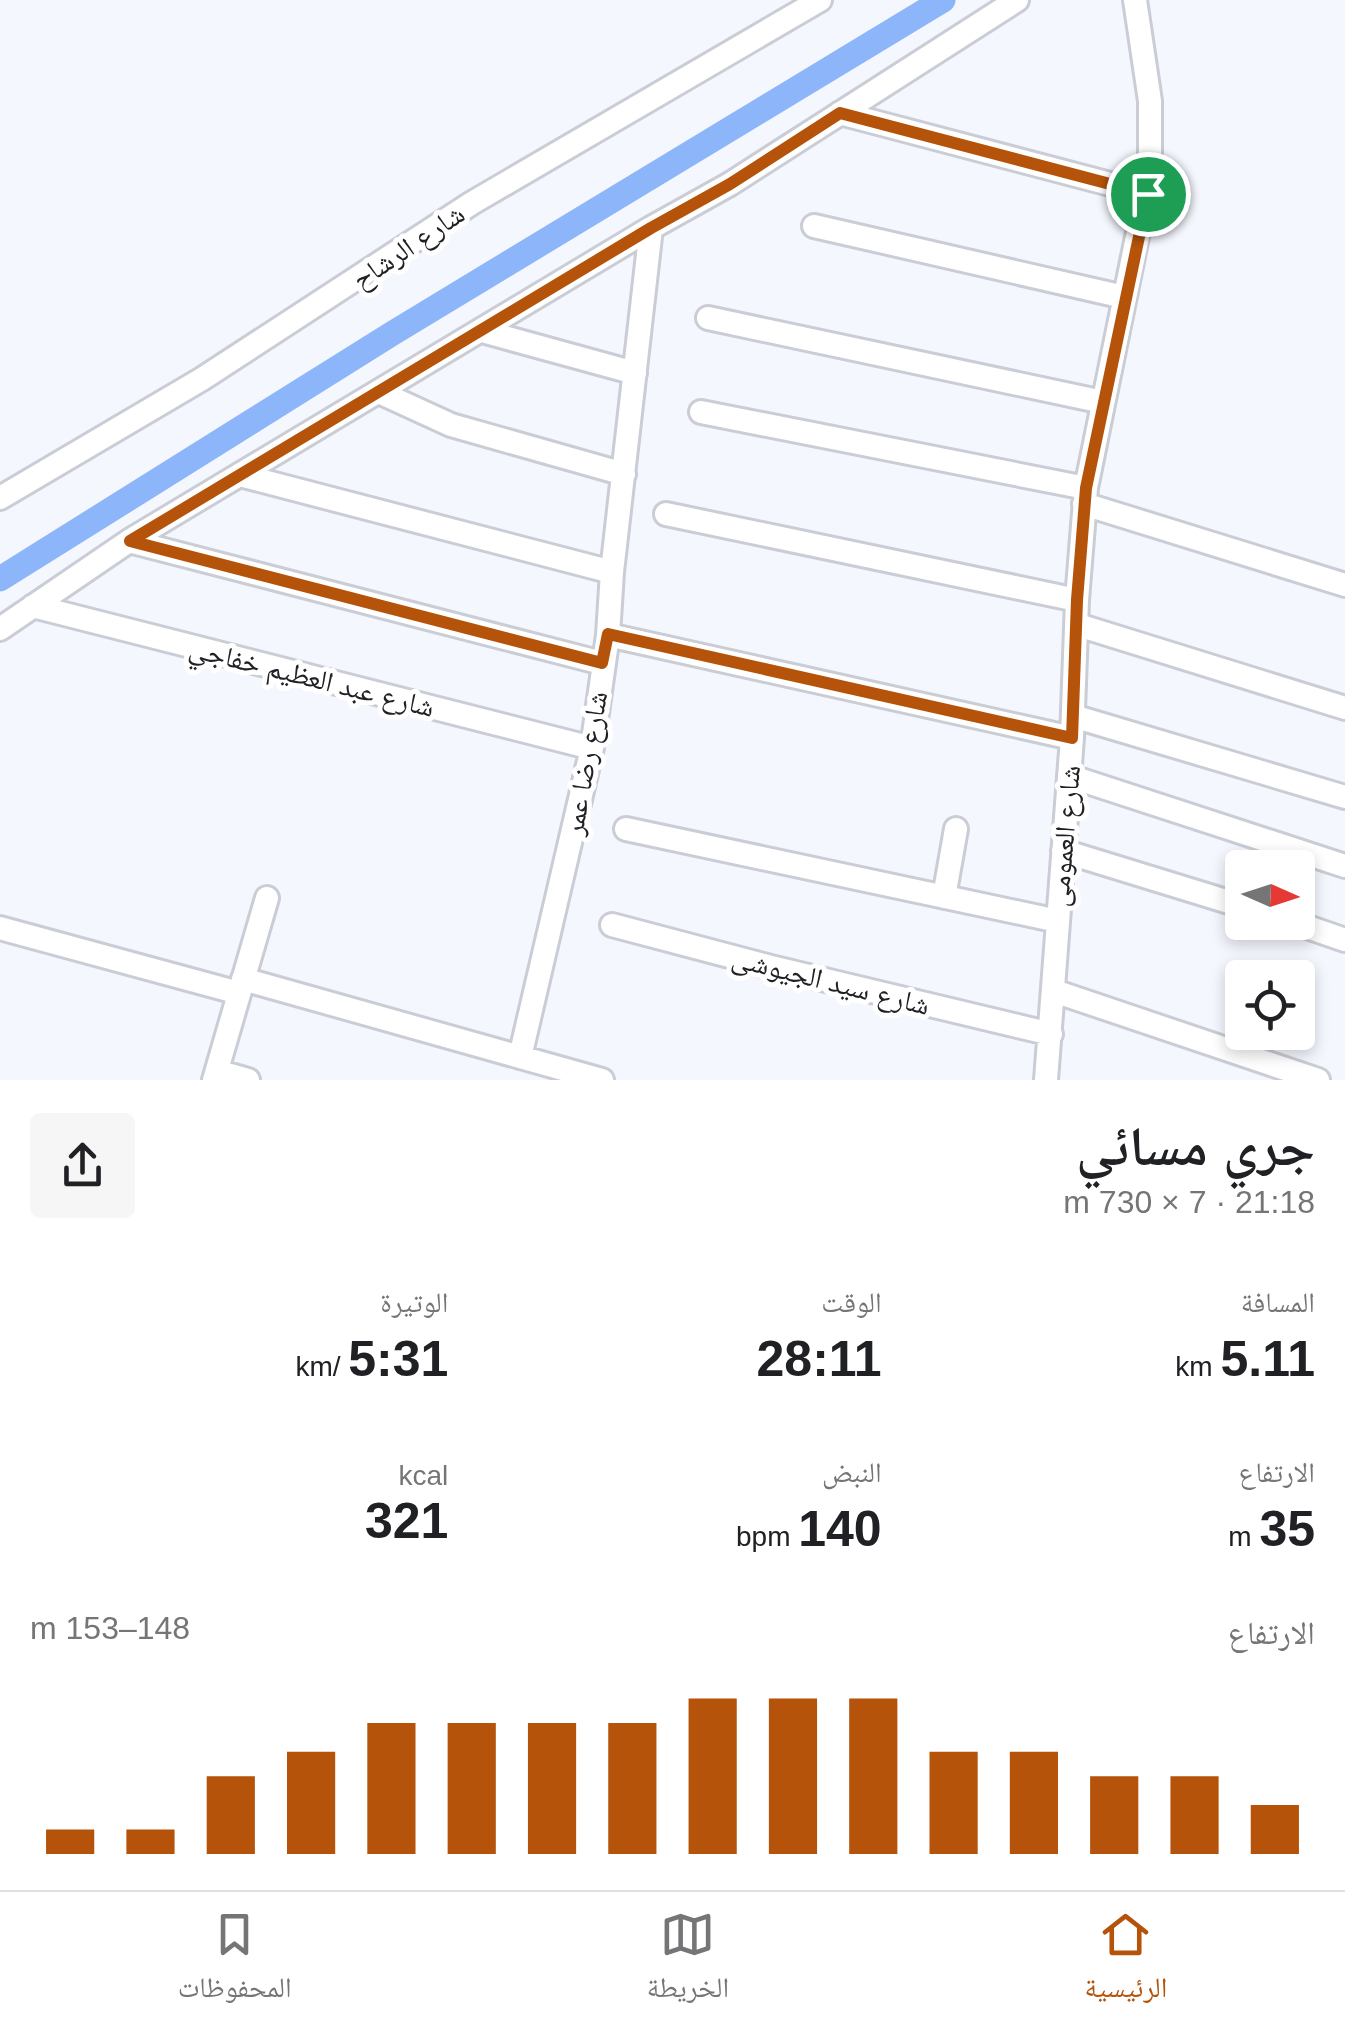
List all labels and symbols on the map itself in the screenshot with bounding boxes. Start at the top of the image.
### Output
pin [1106,152,1191,237]
street label: شارع الرشاح [346,198,471,297]
street label: شارع عبد العظيم خفاجي [184,632,438,730]
street label: شارع رضا عمر [557,689,615,839]
street label: شارع العمومى [1043,764,1088,908]
north arrow [1225,850,1315,940]
street label: شارع سيد الجيوشى [728,942,933,1023]

